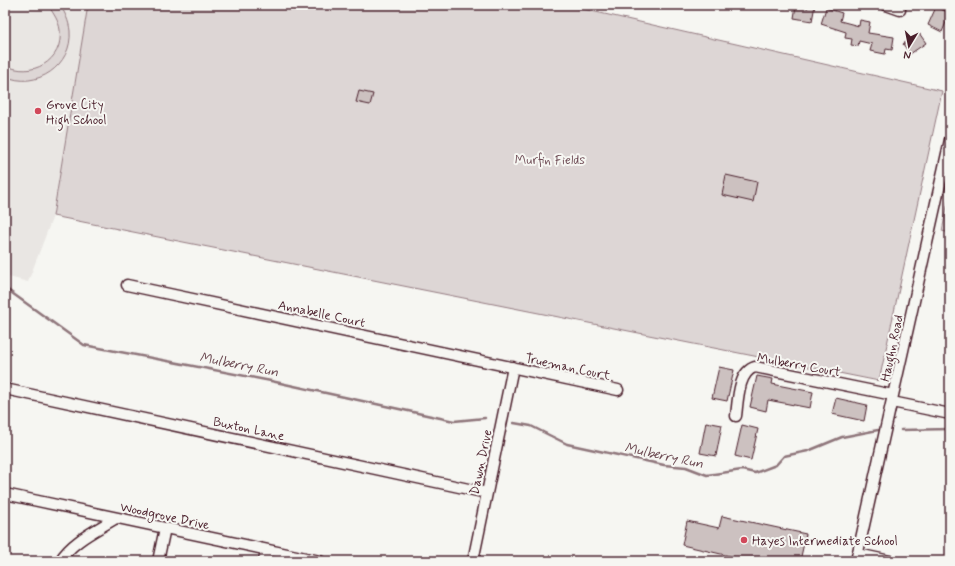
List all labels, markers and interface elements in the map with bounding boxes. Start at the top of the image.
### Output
north arrow [889,26,929,66]
text: N [903,47,912,62]
place label: Grove City High School [46,97,107,131]
marker: Grove City High School [33,106,43,116]
park label: Murfin Fields [515,152,585,169]
street label: Annabelle Court [277,297,367,332]
street label: Haughn Road [877,313,910,384]
water label: Mulberry Run [198,349,280,381]
street label: Trueman Court [523,350,612,385]
street label: Mulberry Court [756,350,842,381]
street label: Buxton Lane [211,414,286,445]
street label: Dawn Drive [466,428,497,497]
water label: Mulberry Run [623,439,705,473]
street label: Woodgrove Drive [118,499,211,535]
place label: Hayes Intermediate School [752,533,898,550]
marker: Hayes Intermediate School [739,535,749,545]

